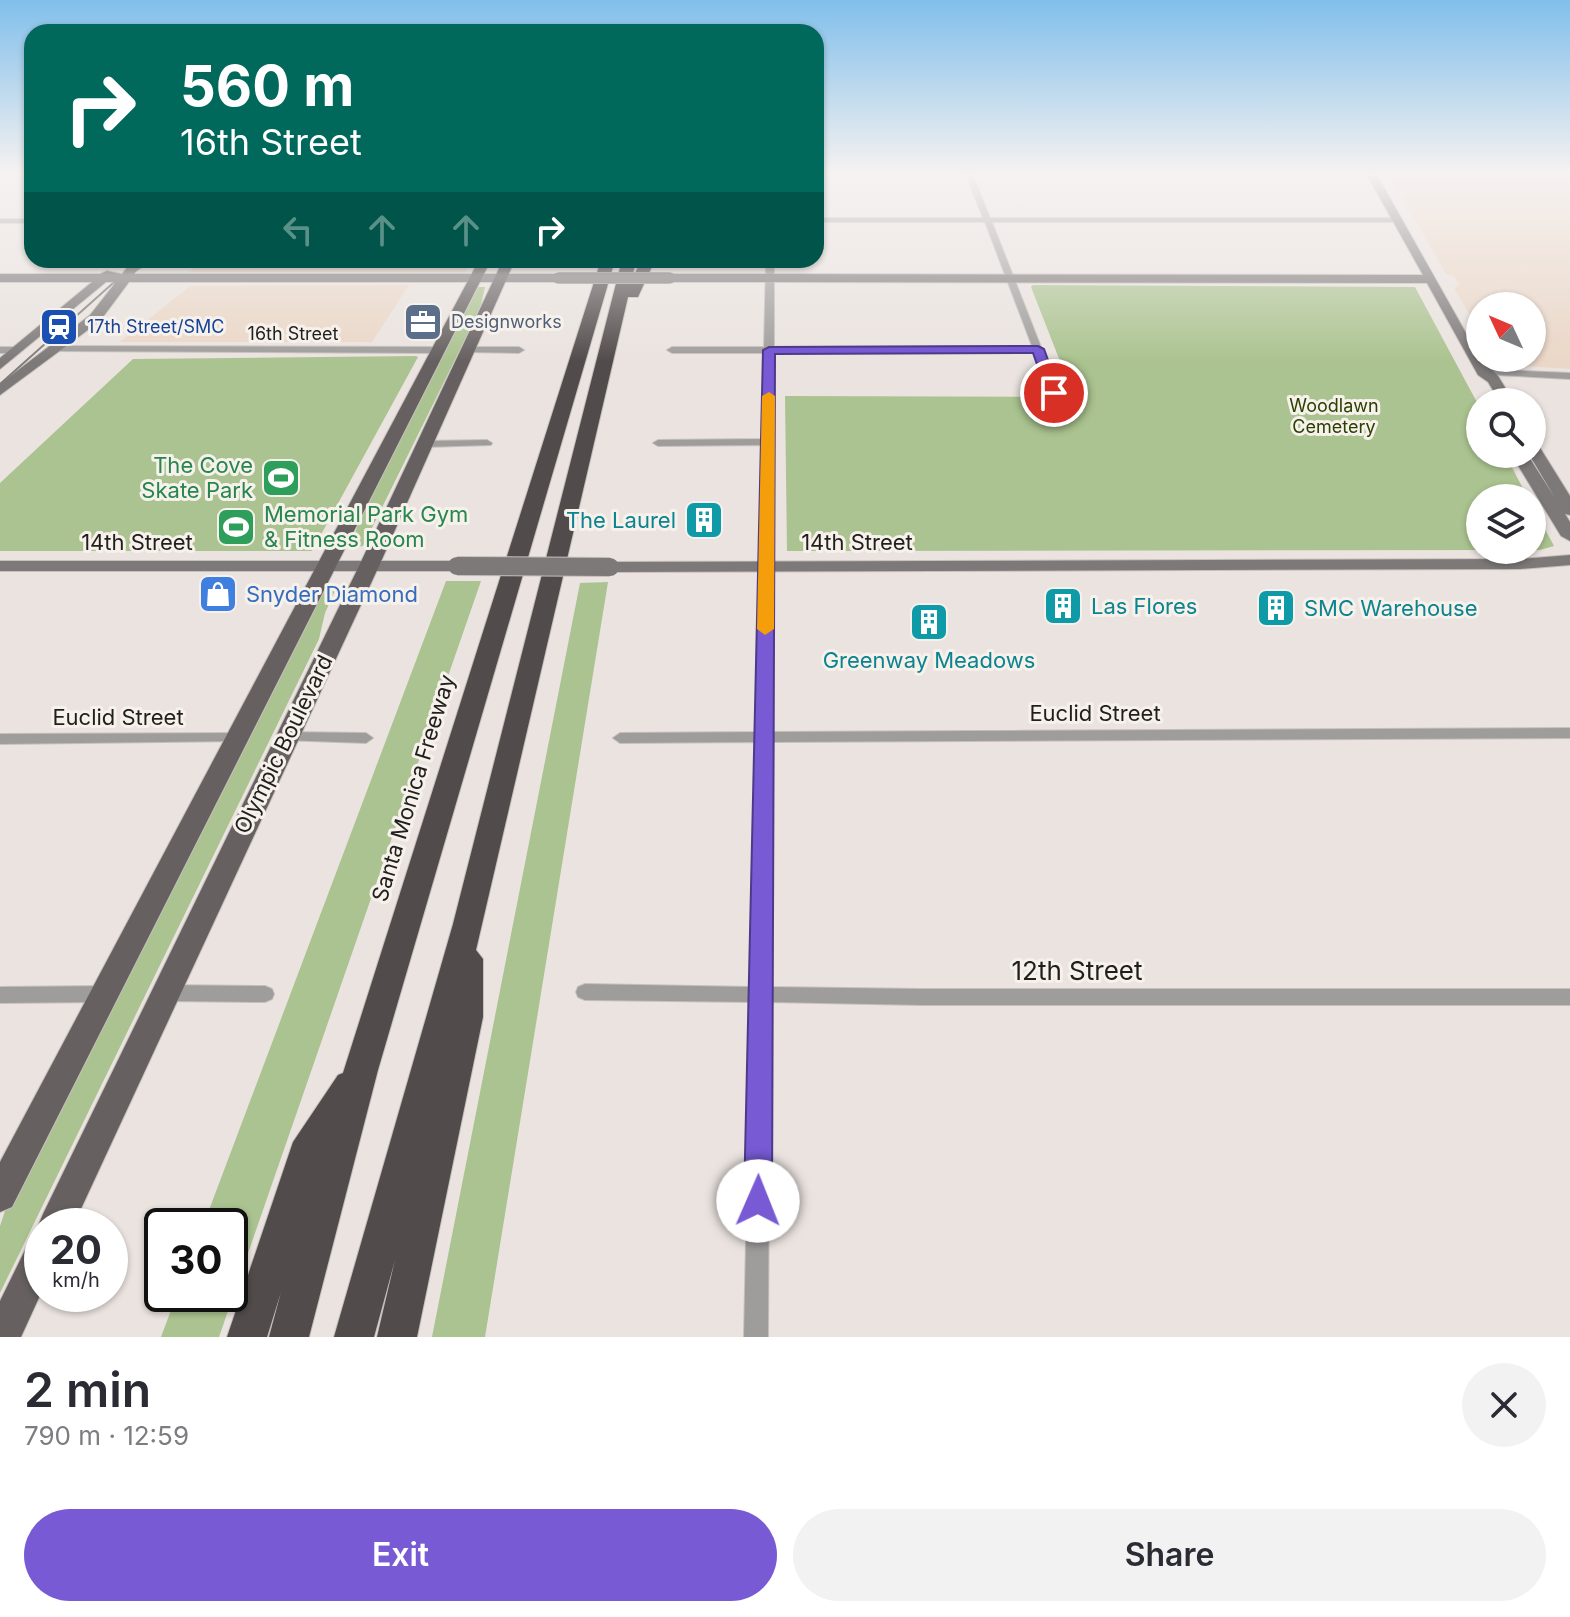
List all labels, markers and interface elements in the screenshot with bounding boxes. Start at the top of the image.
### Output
text: 560 m [180,52,354,120]
icon: right [48,56,152,160]
text: 16th Street [180,120,362,164]
icon: left [276,208,320,252]
icon: ahead [360,208,404,252]
icon: ahead [444,208,488,252]
icon: right [528,208,572,252]
north arrow [1466,292,1546,372]
map controls [1466,292,1546,564]
office icon: Designworks [402,301,444,343]
station icon: 17th Street/SMC [38,306,80,348]
place label: Designworks [451,311,562,332]
place label: 17th Street/SMC [87,316,224,337]
street label: 16th Street [248,323,339,344]
pin [1020,359,1088,427]
icon: arrive [1032,371,1076,415]
button: search [1466,388,1546,468]
park label: Woodlawn Cemetery [1289,395,1379,437]
place label: The Cove Skate Park [141,452,253,503]
sports icon: The Cove Skate Park [260,457,302,499]
button: layers [1466,484,1546,564]
building icon: The Laurel [683,499,725,541]
place label: Memorial Park Gym & Fitness Room [264,501,468,552]
sports icon: Memorial Park Gym & Fitness Room [215,506,257,548]
place label: The Laurel [566,507,676,533]
street label: 14th Street [81,529,193,555]
street label: 14th Street [801,529,913,555]
shop icon: Snyder Diamond [197,573,239,615]
place label: Snyder Diamond [246,581,418,607]
building icon: Las Flores [1042,585,1084,627]
building icon: SMC Warehouse [1255,587,1297,629]
place label: Las Flores [1091,593,1197,619]
place label: SMC Warehouse [1304,595,1478,621]
building icon: Greenway Meadows [908,601,950,643]
place label: Greenway Meadows [823,647,1035,673]
street label: Olympic Boulevard [228,650,338,838]
street label: Santa Monica Freeway [366,671,460,905]
street label: Euclid Street [1029,700,1161,726]
street label: Euclid Street [52,704,184,730]
street label: 12th Street [1012,955,1143,986]
position arrow [716,1159,800,1243]
speed limit sign: 30 [144,1208,248,1312]
text: 20 [50,1225,102,1274]
text: km/h [52,1268,100,1292]
text: 2 min [24,1360,151,1419]
button: close [1462,1363,1546,1447]
text: 790 m · 12:59 [24,1420,189,1451]
button: Exit [24,1509,777,1601]
button: Share [793,1509,1546,1601]

